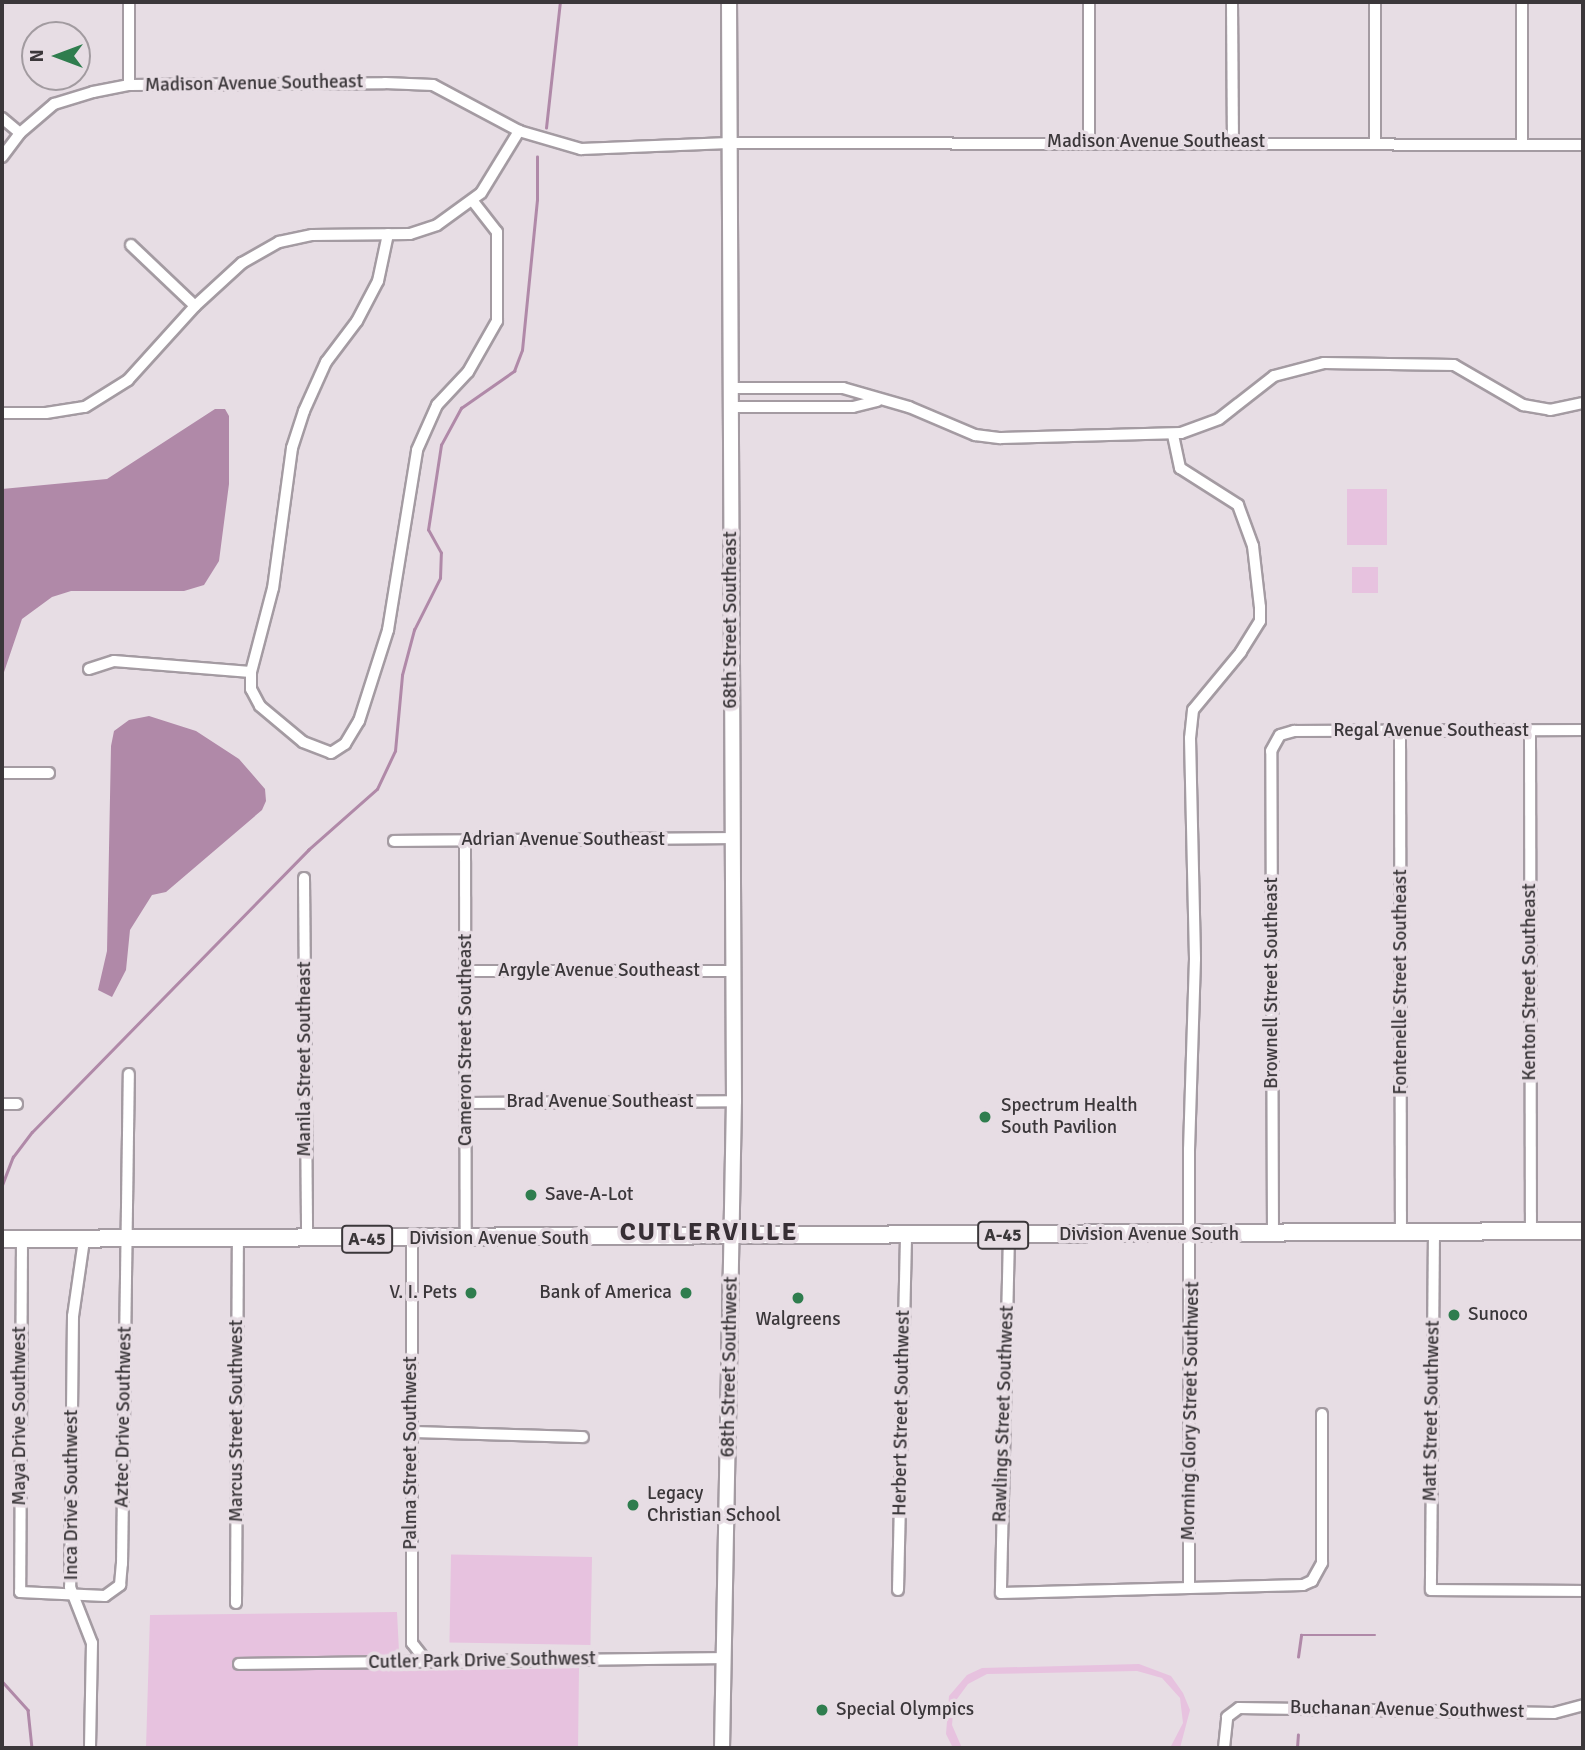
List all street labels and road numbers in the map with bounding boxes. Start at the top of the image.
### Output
street label: Madison Avenue Southeast [145,71,363,97]
street label: Madison Avenue Southeast [1047,131,1265,153]
street label: 68th Street Southeast [720,531,742,709]
street label: Regal Avenue Southeast [1333,720,1529,742]
street label: Adrian Avenue Southeast [461,829,665,851]
street label: Fontenelle Street Southeast [1390,869,1412,1095]
street label: Brownell Street Southeast [1261,877,1283,1089]
street label: Kenton Street Southeast [1519,883,1541,1081]
street label: Cameron Street Southeast [455,934,477,1146]
street label: Argyle Avenue Southeast [498,960,700,982]
street label: Manila Street Southeast [294,961,316,1157]
street label: Brad Avenue Southeast [506,1091,694,1113]
road number: A-45 [977,1220,1029,1250]
road number: A-45 [341,1224,393,1254]
street label: Division Avenue South [1059,1224,1239,1246]
street label: Division Avenue South [409,1228,589,1250]
street label: 68th Street Southwest [717,1276,743,1458]
street label: Morning Glory Street Southwest [1177,1281,1205,1541]
street label: Rawlings Street Southwest [989,1305,1019,1523]
street label: Herbert Street Southwest [889,1310,915,1516]
street label: Marcus Street Southwest [226,1320,248,1522]
street label: Matt Street Southwest [1419,1320,1445,1502]
street label: Maya Drive Southwest [9,1326,31,1506]
street label: Aztec Drive Southwest [111,1326,137,1508]
street label: Palma Street Southwest [400,1356,422,1550]
street label: Inca Drive Southwest [61,1410,83,1580]
street label: Cutler Park Drive Southwest [368,1648,596,1674]
street label: Buchanan Avenue Southwest [1290,1697,1524,1723]

